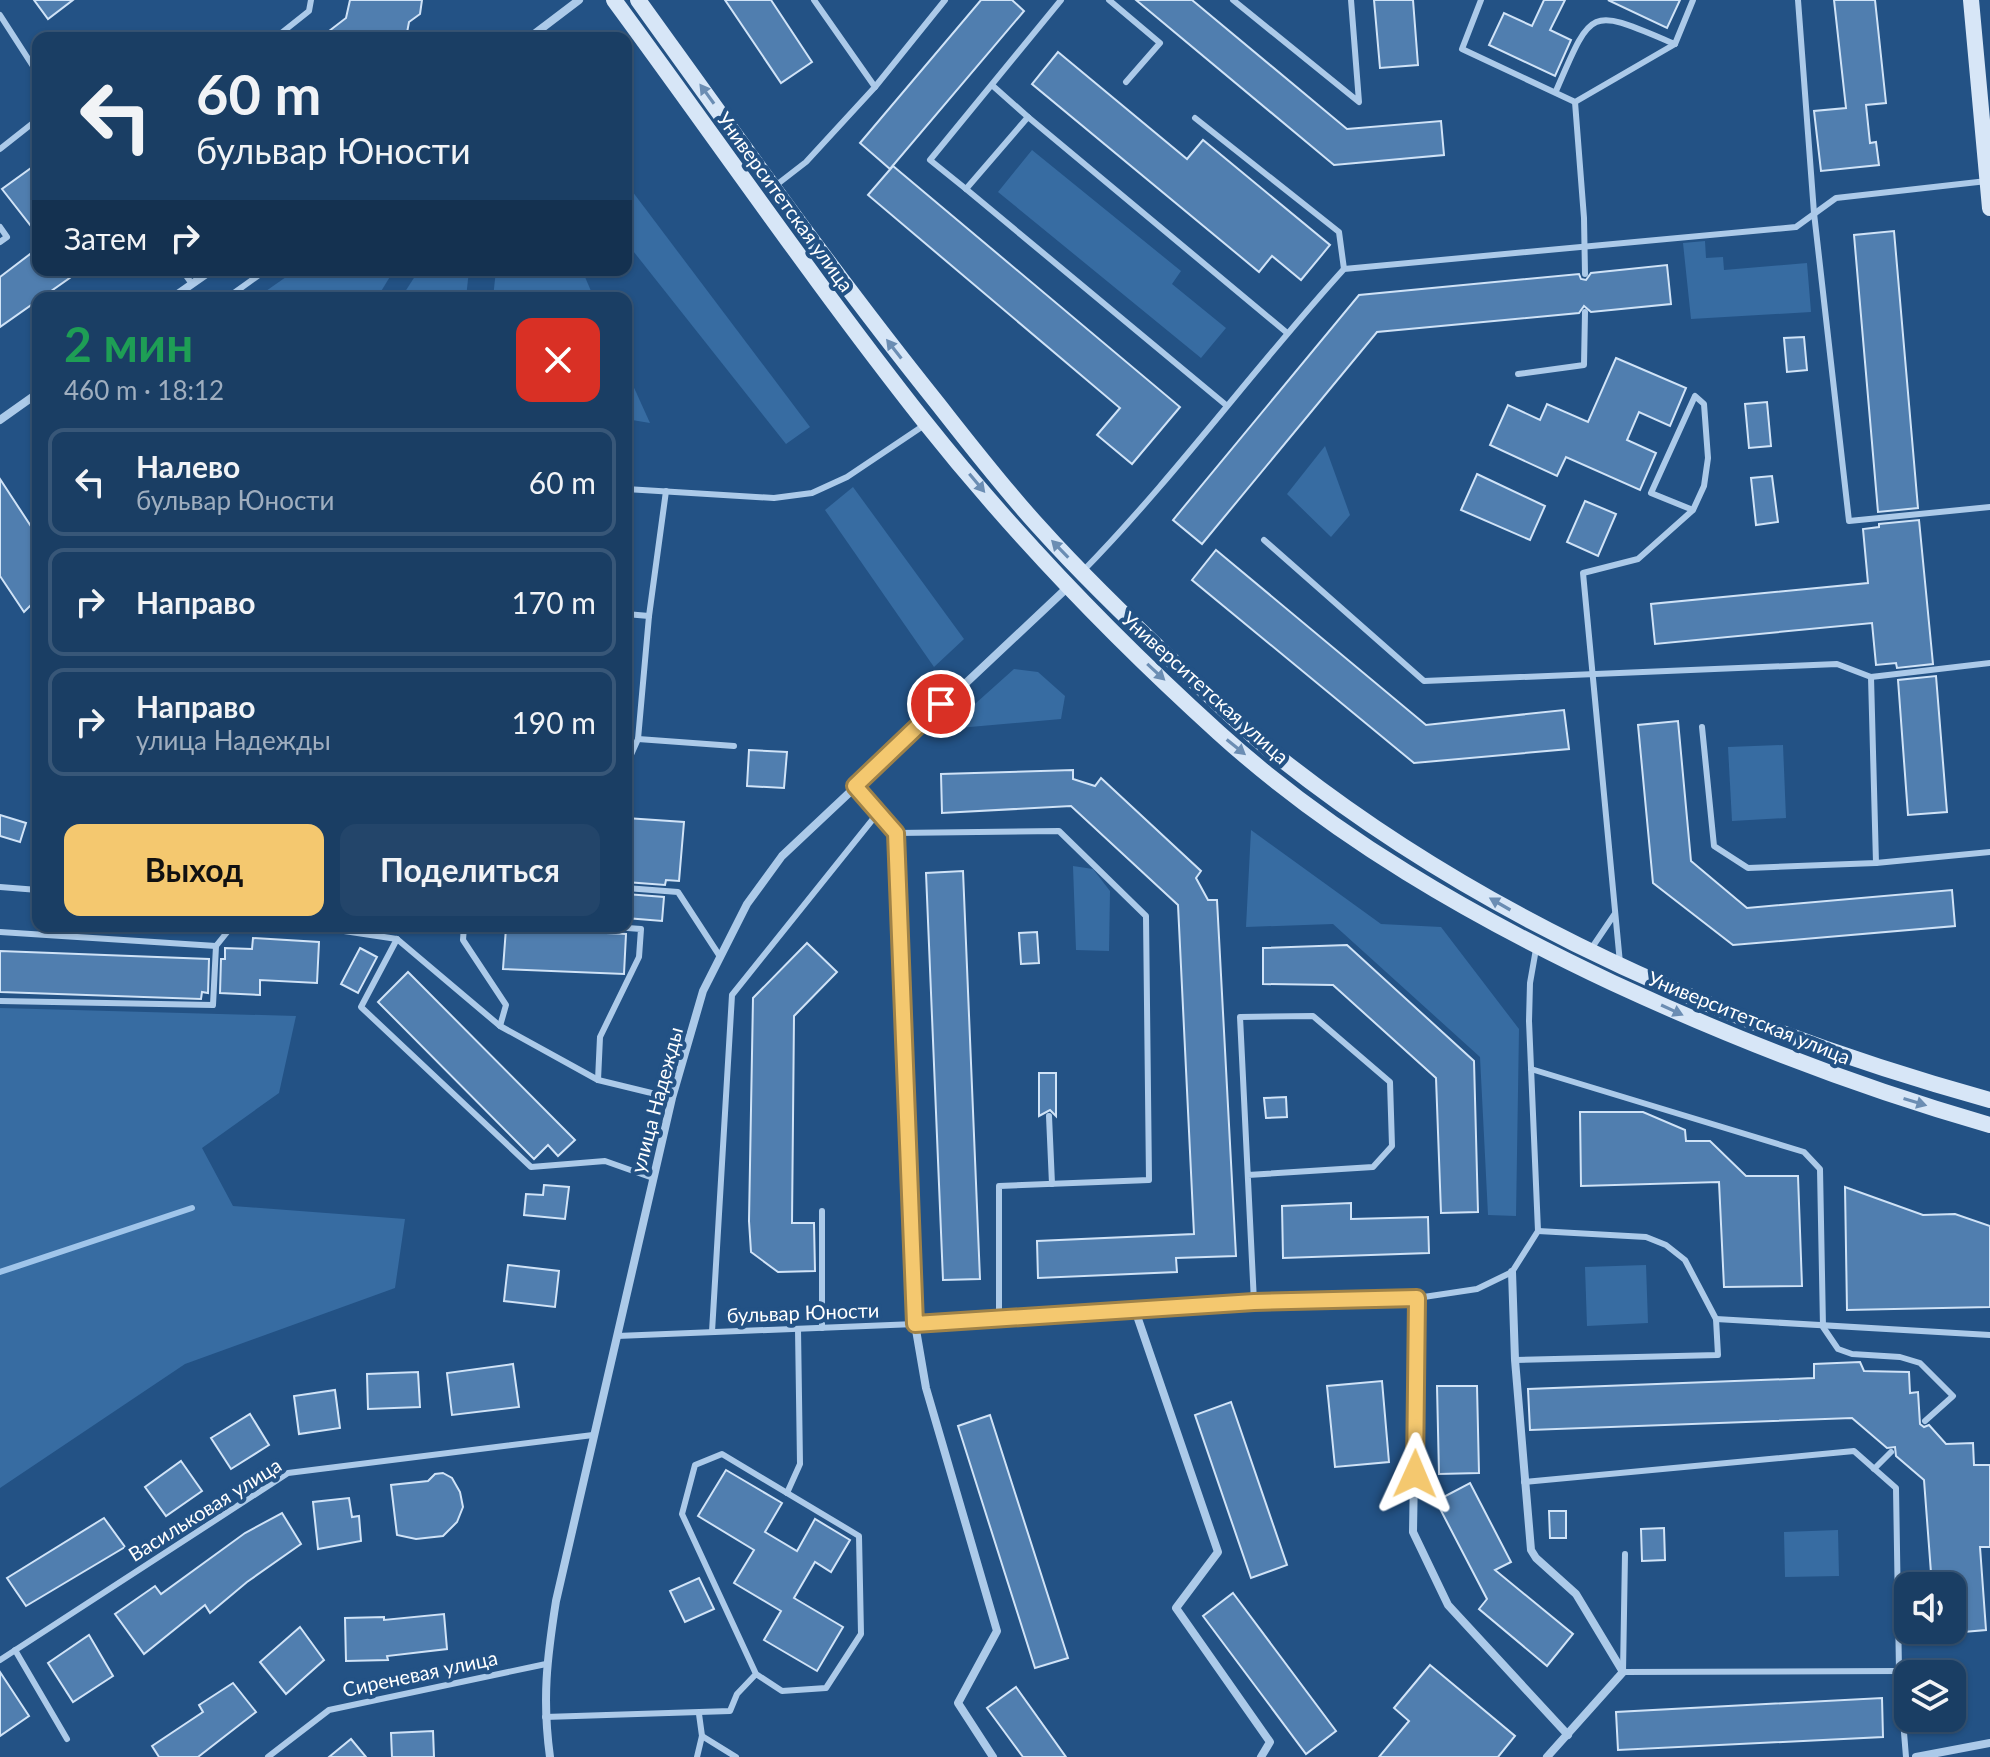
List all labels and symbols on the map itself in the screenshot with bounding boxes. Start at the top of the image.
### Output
one-way arrow [699,84,715,105]
street label: Университетская улица [713,107,859,296]
one-way arrow [886,339,902,359]
one-way arrow [968,473,985,493]
one-way arrow [1051,540,1069,559]
street label: Университетская улица [1117,606,1294,768]
one-way arrow [1146,663,1165,681]
pin [907,670,975,738]
one-way arrow [1225,738,1245,755]
one-way arrow [1489,897,1511,911]
street label: Университетская улица [1645,966,1854,1069]
one-way arrow [1661,1004,1684,1017]
street label: улица Надежды [625,1024,687,1175]
one-way arrow [1904,1096,1928,1109]
street label: бульвар Юности [726,1297,880,1327]
position arrow [1373,1432,1457,1516]
street label: Васильковая улица [124,1452,285,1566]
street label: Сиреневая улица [340,1645,499,1701]

